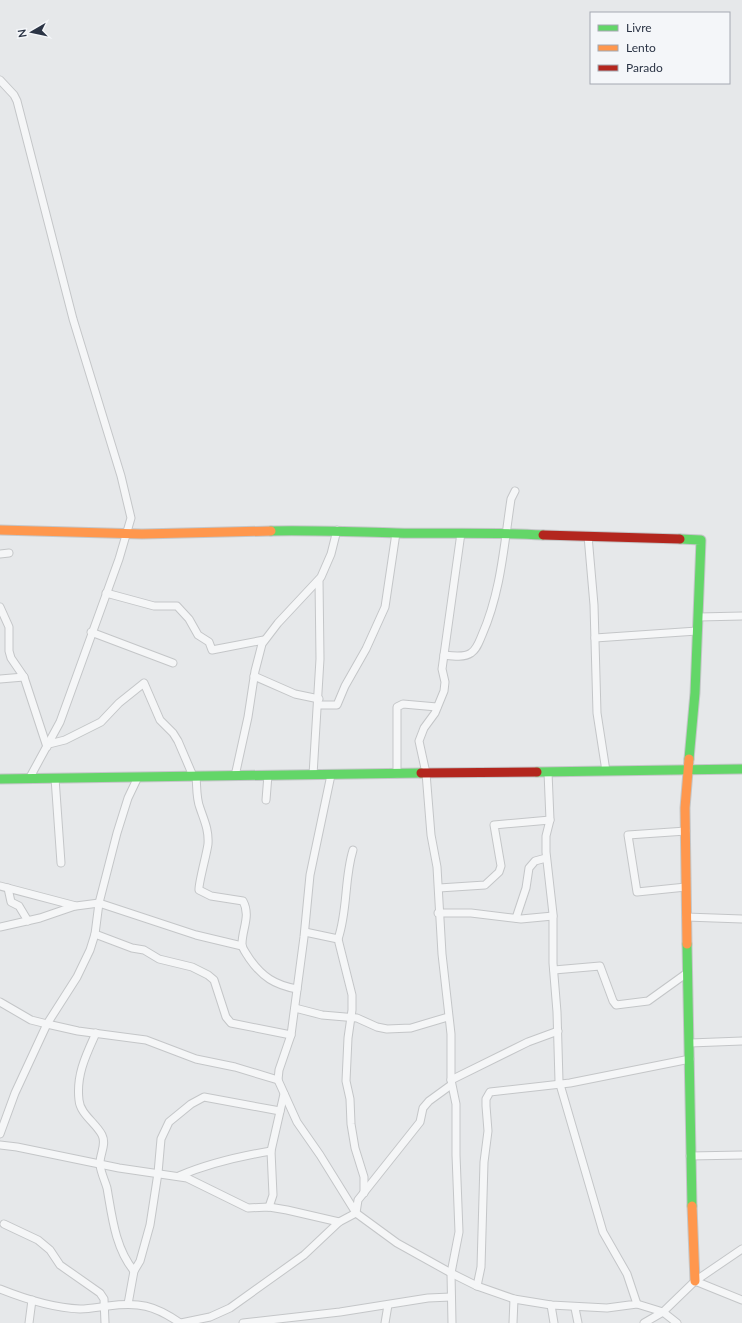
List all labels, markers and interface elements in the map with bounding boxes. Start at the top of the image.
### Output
north arrow [12,12,52,52]
legend [590,12,730,84]
text: Livre [626,20,652,35]
text: N [15,28,29,39]
text: Lento [626,40,656,55]
text: Parado [626,60,663,75]

